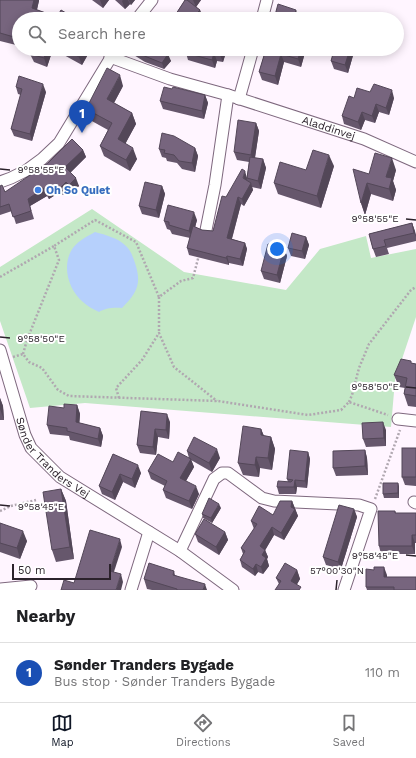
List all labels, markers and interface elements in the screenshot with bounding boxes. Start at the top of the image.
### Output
search box [12,12,404,56]
icon: search [26,23,48,45]
text: Search here [58,25,146,43]
pin: 1 [69,100,95,133]
street label: Aladdinvej [300,113,357,143]
text: 9°58'55"E [17,164,65,175]
place label: Oh So Quiet [46,184,110,197]
marker: Oh So Quiet [33,185,43,195]
text: 9°58'55"E [351,213,399,224]
your location [267,239,287,259]
text: 9°58'50"E [17,333,65,344]
text: 9°58'50"E [351,381,399,392]
street label: Sønder Tranders Vej [13,416,92,501]
text: 9°58'45"E [18,501,64,512]
text: 9°58'45"E [352,550,398,561]
scale bar [12,562,111,581]
text: 50 m [18,564,45,577]
text: 57°00'30"N [310,565,364,576]
text: Nearby [16,606,75,626]
text: Sønder Tranders Bygade [54,656,234,674]
text: 1 [26,665,32,680]
text: 110 m [365,665,400,680]
text: Bus stop · Sønder Tranders Bygade [54,674,275,689]
tab: Map [51,712,74,749]
tab: Directions [176,712,230,749]
tab: Saved [333,712,365,749]

